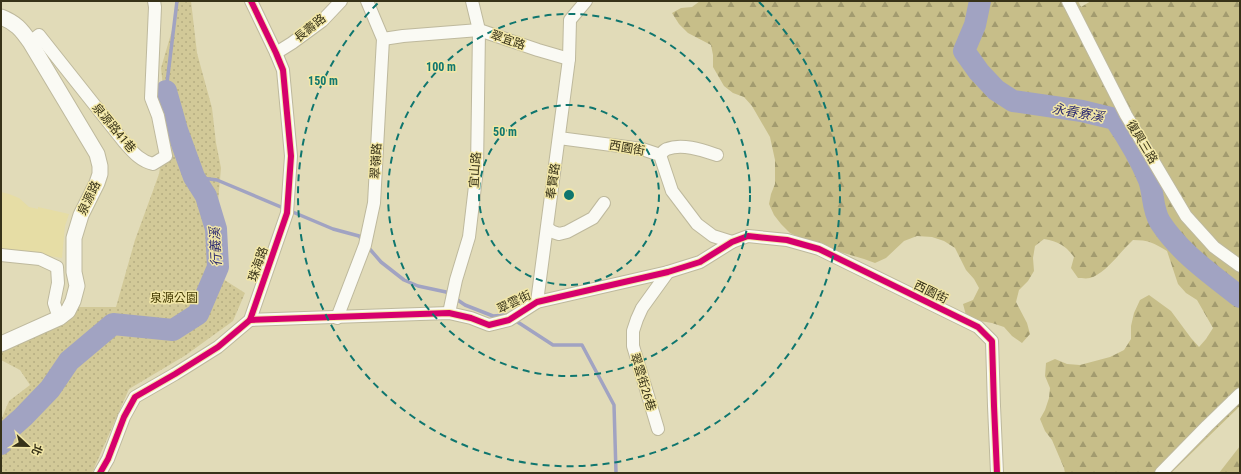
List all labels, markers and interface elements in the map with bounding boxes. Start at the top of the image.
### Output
street label: 長壽路 [292,11,328,45]
street label: 翠宜路 [489,28,527,52]
text: 100 m [426,60,456,74]
text: 150 m [308,74,338,88]
street label: 泉源路41巷 [89,101,139,155]
water label: 永春寮溪 [1051,101,1107,125]
street label: 復興三路 [1124,118,1160,166]
text: 50 m [493,125,517,139]
street label: 西園街 [608,138,646,158]
street label: 翠嶺路 [368,143,384,179]
street label: 宜山路 [467,152,483,188]
street label: 奉賢路 [544,162,562,200]
street label: 泉源路 [75,179,103,217]
centre of rings [562,188,576,202]
water label: 行義溪 [207,225,224,267]
street label: 珠海路 [246,245,270,283]
street label: 西園街 [912,278,950,306]
street label: 翠雲街 [495,288,533,316]
park label: 泉源公園 [150,291,198,305]
street label: 翠雲街26巷 [628,351,658,413]
north arrow [8,426,48,466]
text: 北 [29,442,45,457]

